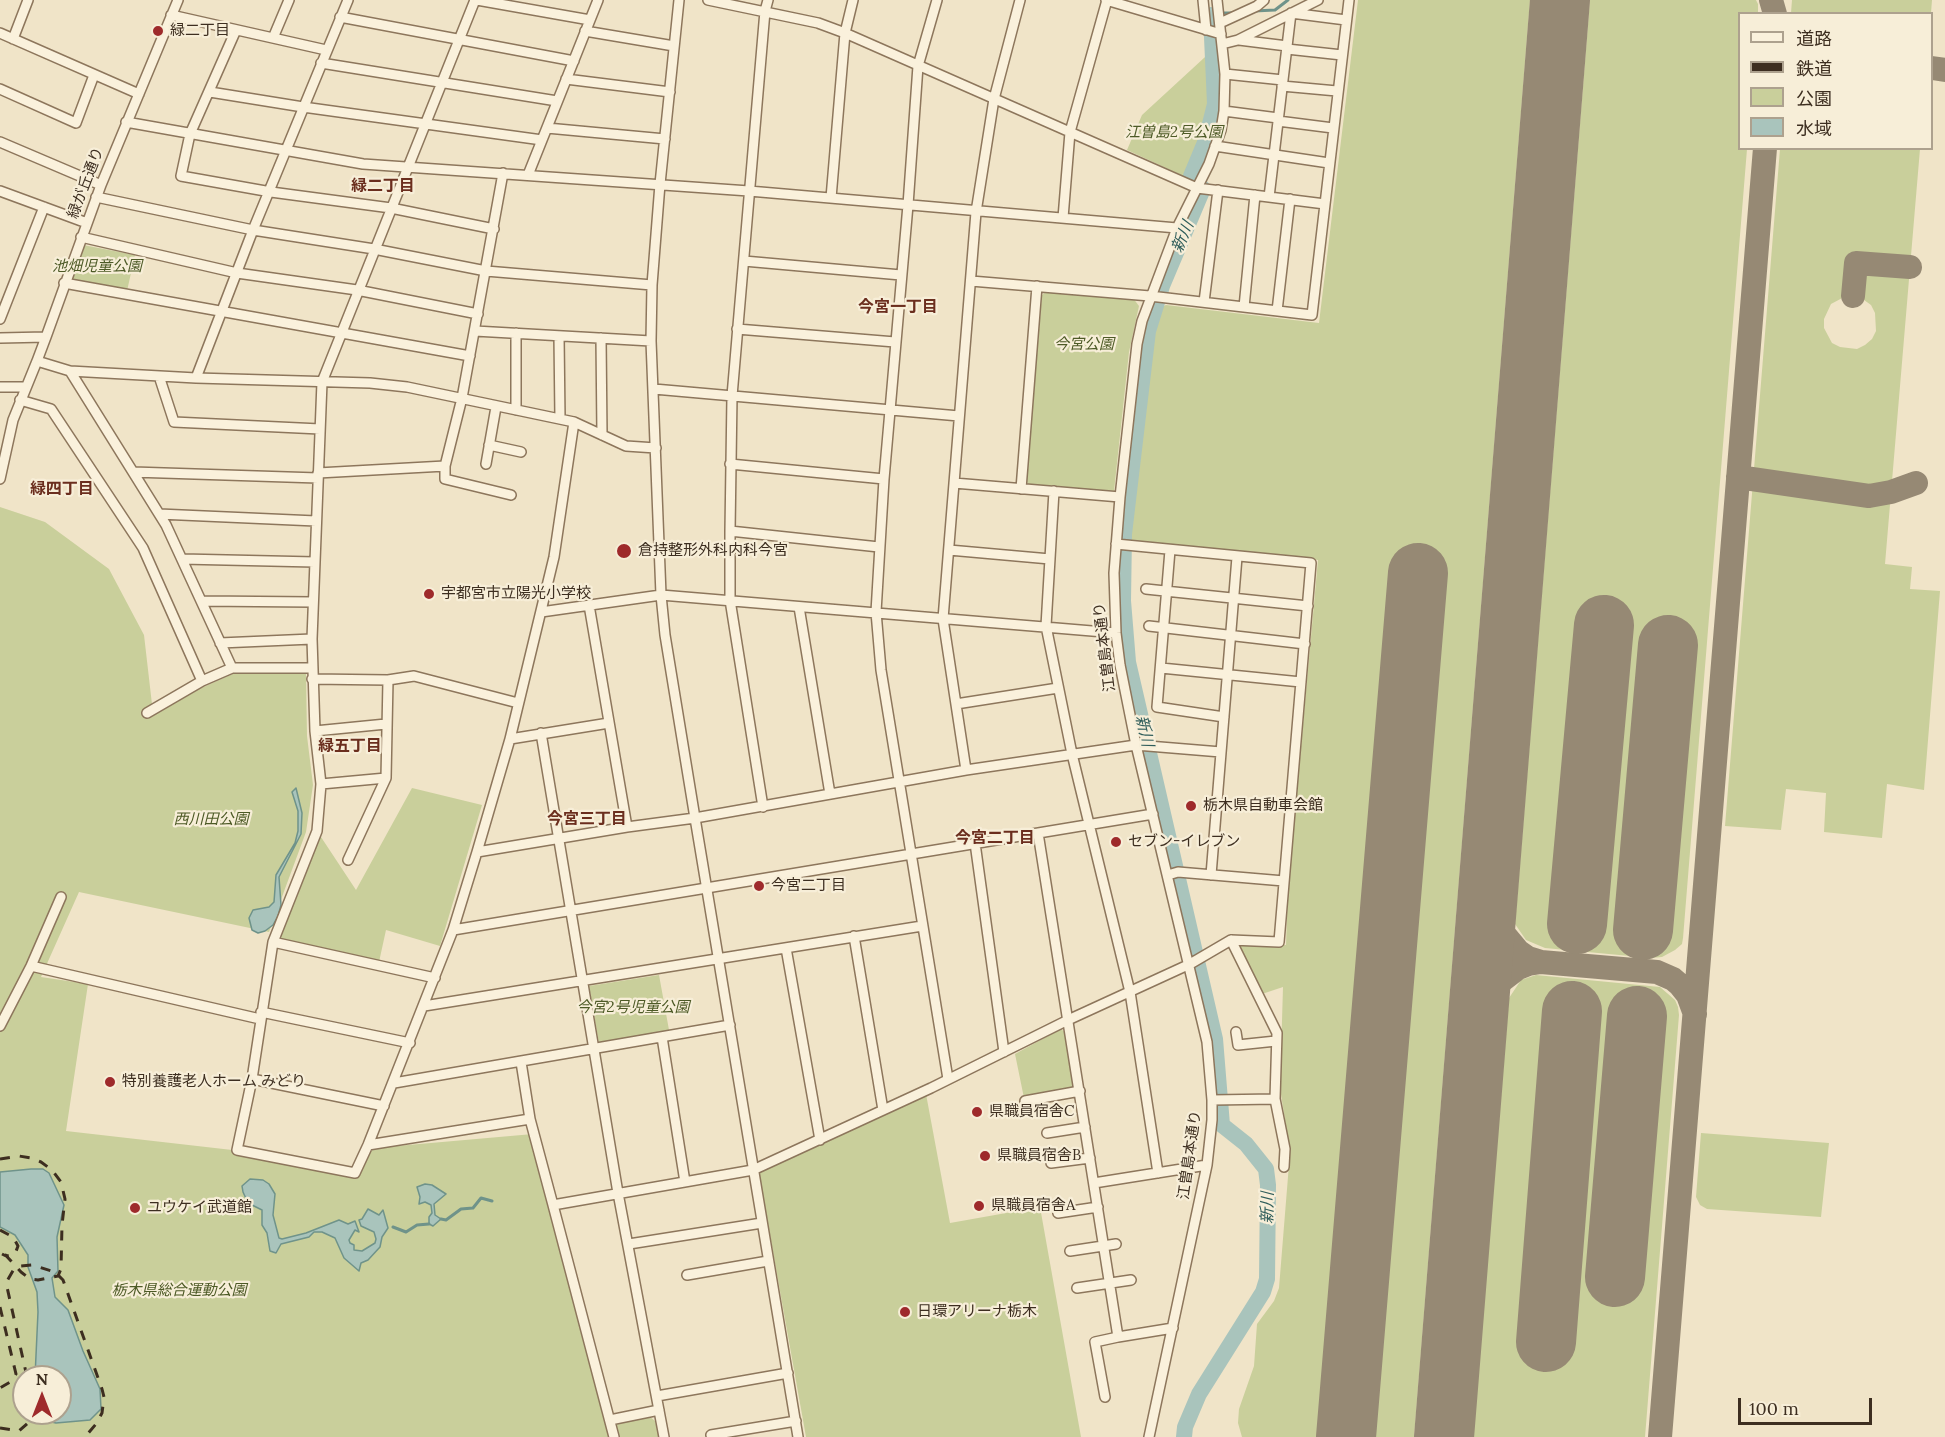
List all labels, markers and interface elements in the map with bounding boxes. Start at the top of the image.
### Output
legend [1738,12,1933,150]
place label: 緑二丁目 [170,22,230,40]
marker: 緑二丁目 [151,24,165,38]
text: 道路 [1796,27,1832,50]
text: 鉄道 [1796,57,1832,80]
text: 公園 [1796,87,1832,110]
text: 水域 [1796,117,1832,140]
park label: 江曽島2号公園 [1125,124,1223,142]
street label: 緑が丘通り [64,145,108,221]
district label: 緑二丁目 [351,176,415,196]
water label: 新川 [1168,219,1198,255]
park label: 池畑児童公園 [52,258,142,276]
district label: 今宮一丁目 [858,297,938,317]
park label: 今宮公園 [1054,336,1114,354]
district label: 緑四丁目 [30,479,94,499]
marker: 倉持整形外科内科今宮 [615,542,633,560]
place label: 倉持整形外科内科今宮 [638,542,788,560]
place label: 宇都宮市立陽光小学校 [441,585,591,603]
marker: 宇都宮市立陽光小学校 [422,587,436,601]
street label: 江曽島本通り [1091,601,1119,693]
water label: 新川 [1131,713,1157,749]
district label: 緑五丁目 [318,736,382,756]
place label: 栃木県自動車会館 [1203,797,1323,815]
marker: 栃木県自動車会館 [1184,799,1198,813]
district label: 今宮三丁目 [547,809,627,829]
park label: 西川田公園 [174,811,248,829]
district label: 今宮二丁目 [955,828,1035,848]
place label: セブン-イレブン [1128,833,1240,851]
marker: セブン-イレブン [1109,835,1123,849]
place label: 今宮二丁目 [771,877,846,895]
marker: 今宮二丁目 [752,879,766,893]
park label: 今宮2号児童公園 [577,999,689,1017]
place label: 特別養護老人ホーム みどり [122,1073,306,1091]
marker: 特別養護老人ホーム みどり [103,1075,117,1089]
place label: 県職員宿舎C [989,1103,1074,1121]
marker: 県職員宿舎C [970,1105,984,1119]
street label: 江曽島本通り [1175,1109,1205,1201]
place label: 県職員宿舎B [997,1147,1081,1165]
marker: 県職員宿舎B [978,1149,992,1163]
water label: 新川 [1258,1192,1278,1224]
place label: 県職員宿舎A [991,1197,1075,1215]
place label: ユウケイ武道館 [147,1199,252,1217]
marker: 県職員宿舎A [972,1199,986,1213]
marker: ユウケイ武道館 [128,1201,142,1215]
park label: 栃木県総合運動公園 [112,1282,246,1300]
place label: 日環アリーナ栃木 [917,1303,1037,1321]
marker: 日環アリーナ栃木 [898,1305,912,1319]
north arrow [12,1365,72,1425]
text: N [36,1369,48,1389]
scale bar [1741,1386,1874,1424]
text: 100 m [1749,1397,1799,1420]

